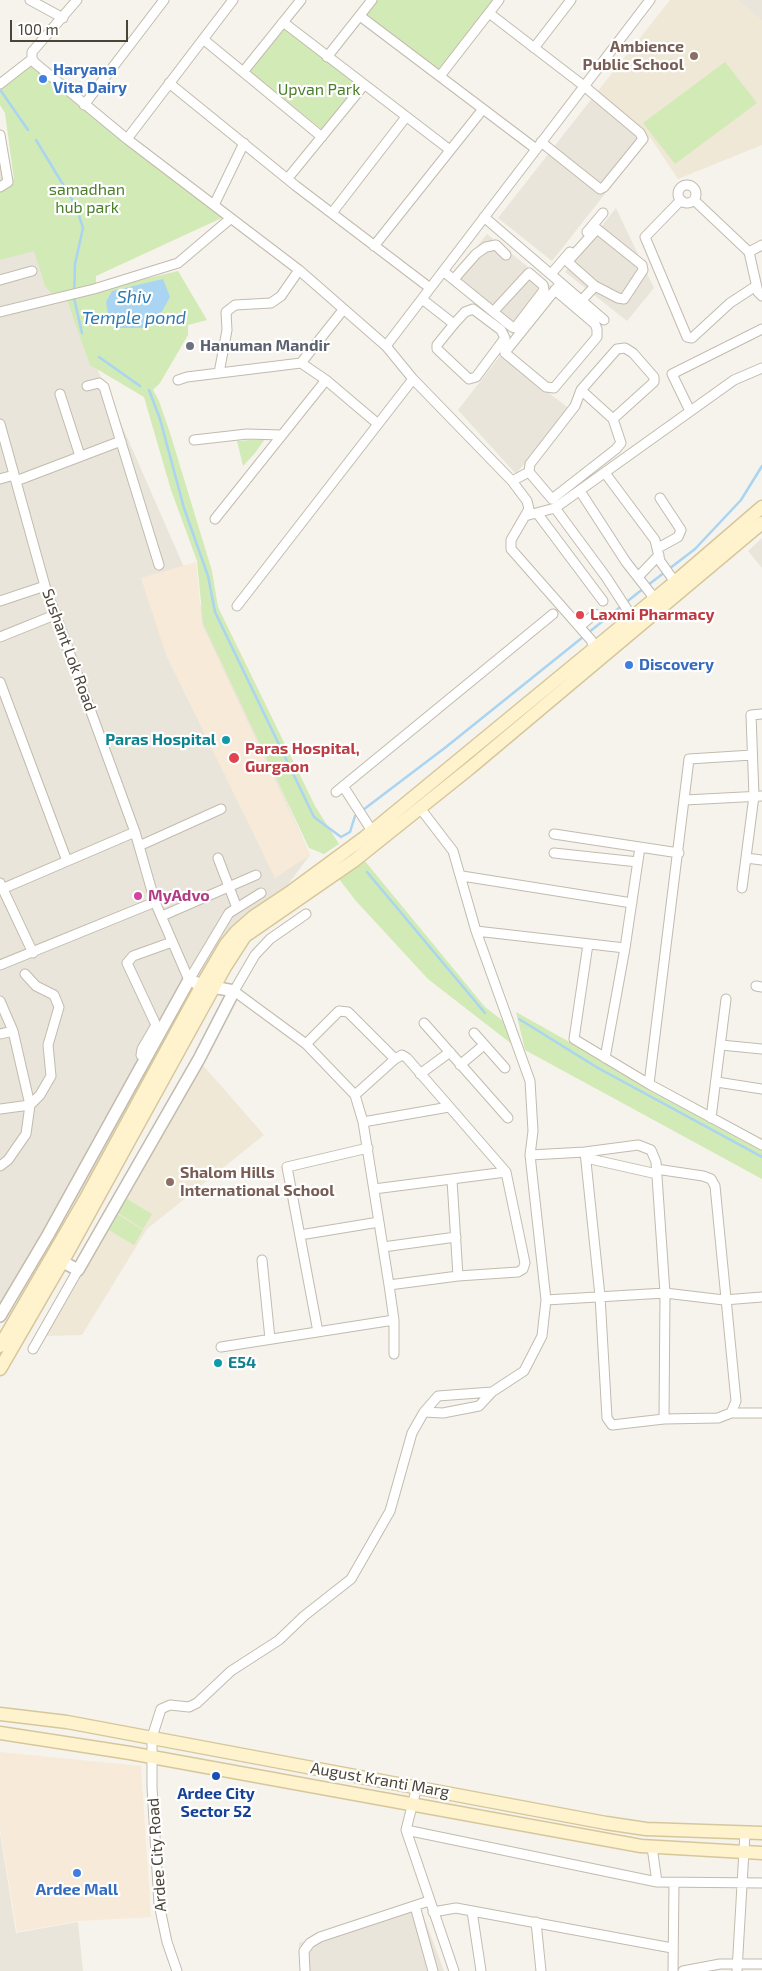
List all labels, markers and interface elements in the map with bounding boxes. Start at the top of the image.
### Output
scale bar [12,10,130,42]
text: 100 m [18,20,59,38]
place label: Ambience Public School [583,37,684,75]
marker: Ambience Public School [688,50,700,62]
place label: Haryana Vita Dairy [53,60,127,98]
marker: Haryana Vita Dairy [37,73,49,85]
park label: Upvan Park [278,80,360,100]
park label: samadhan hub park [49,180,125,218]
water label: Shiv Temple pond [82,286,186,328]
place label: Hanuman Mandir [200,336,330,356]
marker: Hanuman Mandir [184,340,196,352]
street label: Sushant Lok Road [38,586,100,714]
place label: Laxmi Pharmacy [590,605,715,625]
marker: Laxmi Pharmacy [574,609,586,621]
place label: Discovery [639,655,714,675]
marker: Discovery [623,659,635,671]
place label: Paras Hospital [105,730,216,750]
marker: Paras Hospital [220,734,232,746]
place label: Paras Hospital, Gurgaon [245,739,360,777]
marker: Paras Hospital, Gurgaon [227,751,241,765]
place label: MyAdvo [148,886,210,906]
marker: MyAdvo [132,890,144,902]
place label: Shalom Hills International School [180,1163,335,1201]
marker: Shalom Hills International School [164,1176,176,1188]
place label: E54 [228,1353,256,1373]
marker: E54 [212,1357,224,1369]
street label: August Kranti Marg [309,1758,451,1802]
marker: Ardee City Sector 52 [210,1770,222,1782]
place label: Ardee City Sector 52 [177,1784,255,1822]
street label: Ardee City Road [143,1797,171,1913]
marker: Ardee Mall [71,1867,83,1879]
place label: Ardee Mall [36,1880,118,1900]

